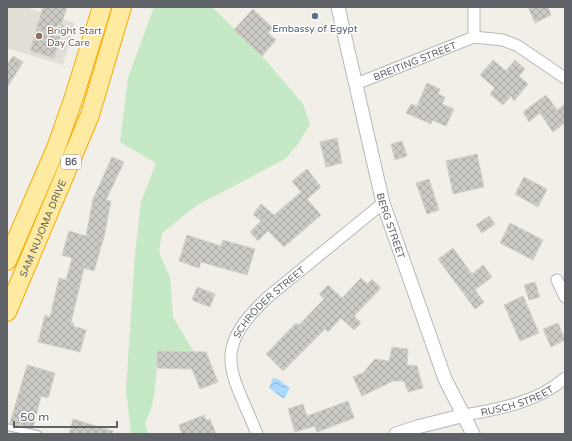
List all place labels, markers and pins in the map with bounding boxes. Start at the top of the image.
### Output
marker: Embassy of Egypt [310,11,320,21]
place label: Embassy of Egypt [272,23,358,35]
place label: Bright Start Day Care [47,25,102,49]
marker: Bright Start Day Care [34,31,44,41]

